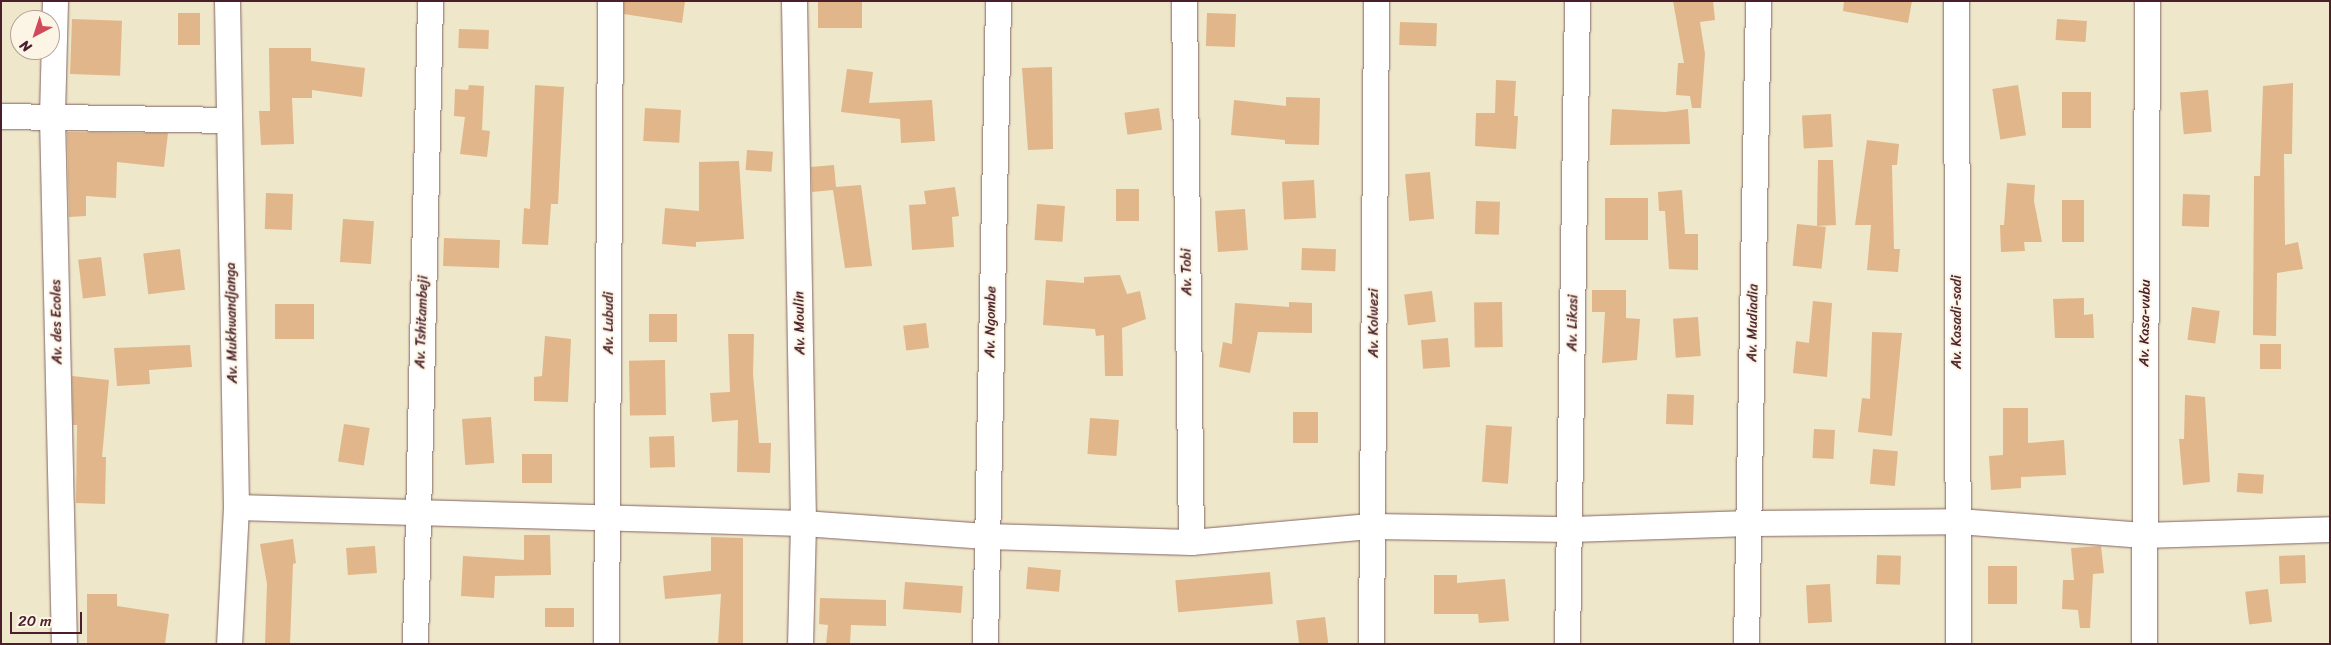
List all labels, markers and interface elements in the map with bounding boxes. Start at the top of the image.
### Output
north arrow [10,10,60,60]
text: N [14,33,37,59]
street label: Av. Tobi [1178,248,1196,296]
street label: Av. Mukhwandjanga [223,263,241,383]
street label: Av. Kasadi-sadi [1949,275,1965,369]
street label: Av. Tshitambeji [412,276,432,368]
street label: Av. des Ecoles [48,279,66,365]
street label: Av. Kasa-vubu [2136,279,2154,367]
street label: Av. Mudiadia [1744,284,1762,362]
street label: Av. Ngombe [982,286,1000,358]
street label: Av. Kolwezi [1366,288,1382,358]
street label: Av. Moulin [791,291,809,355]
street label: Av. Lubudi [601,292,617,354]
street label: Av. Likasi [1564,294,1582,352]
scale bar [12,602,85,634]
text: 20 m [18,608,52,634]

